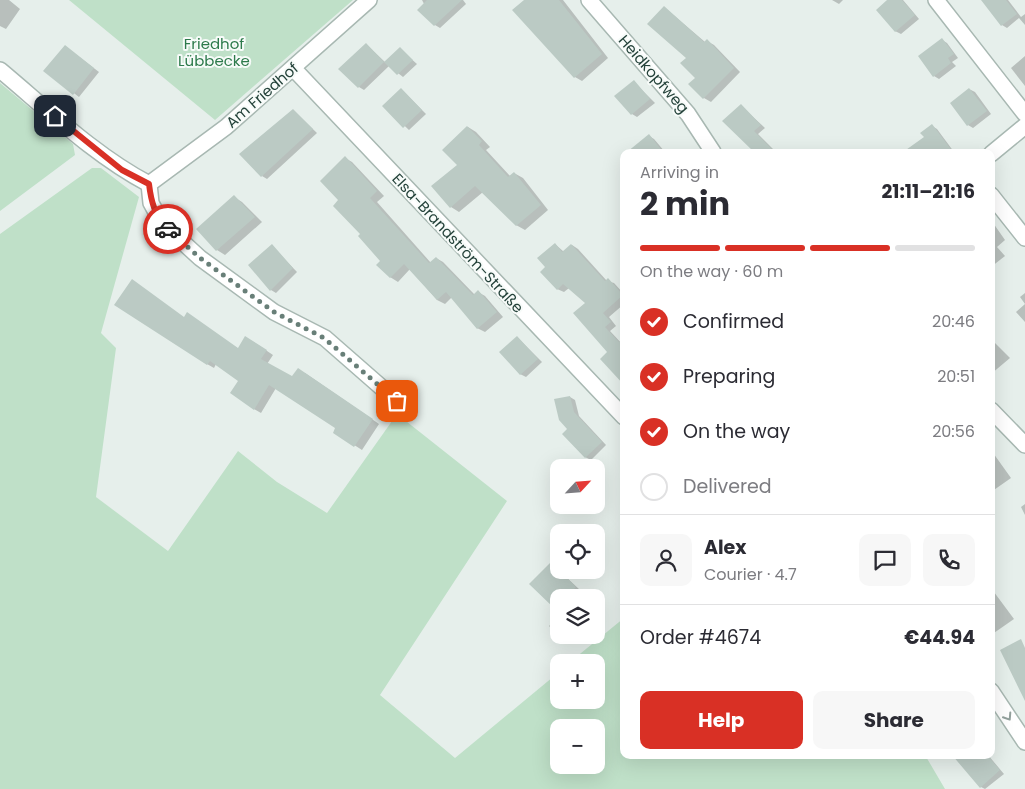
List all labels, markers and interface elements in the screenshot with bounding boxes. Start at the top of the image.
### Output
street label: Heidkopfweg [614,30,694,118]
park label: Friedhof Lübbecke [178,33,250,71]
street label: Am Friedhof [221,58,303,132]
pin [34,95,76,137]
icon: home [41,102,69,130]
text: Arriving in [640,161,719,184]
street label: Elsa-Brandström-Straße [388,169,528,317]
text: 21:11–21:16 [881,178,975,205]
text: 2 min [640,181,730,226]
courier [143,204,193,254]
icon: car [154,215,182,243]
text: On the way · 60 m [640,260,783,283]
icon: check [640,308,668,336]
text: Confirmed [683,308,784,335]
text: 20:46 [932,310,975,333]
icon: check [640,363,668,391]
text: Preparing [683,363,775,390]
text: 20:51 [937,365,975,388]
pin [376,380,418,422]
icon: bag [383,387,411,415]
icon: check [640,418,668,446]
text: On the way [683,418,790,445]
text: 20:56 [932,420,975,443]
north arrow [550,459,605,514]
map controls [550,459,605,774]
text: Delivered [683,473,772,500]
button: locate [550,524,605,579]
button: person [640,534,692,586]
text: Alex [704,534,746,561]
button: chat [859,534,911,586]
button: phone [923,534,975,586]
text: Courier · 4.7 [704,563,797,586]
button: layers [550,589,605,644]
text: Order #4674 [640,624,761,651]
text: €44.94 [904,624,975,651]
button: + [550,654,605,709]
button: Help [640,691,803,749]
button: Share [813,691,975,749]
one-way arrow [1002,711,1011,720]
button: − [550,719,605,774]

